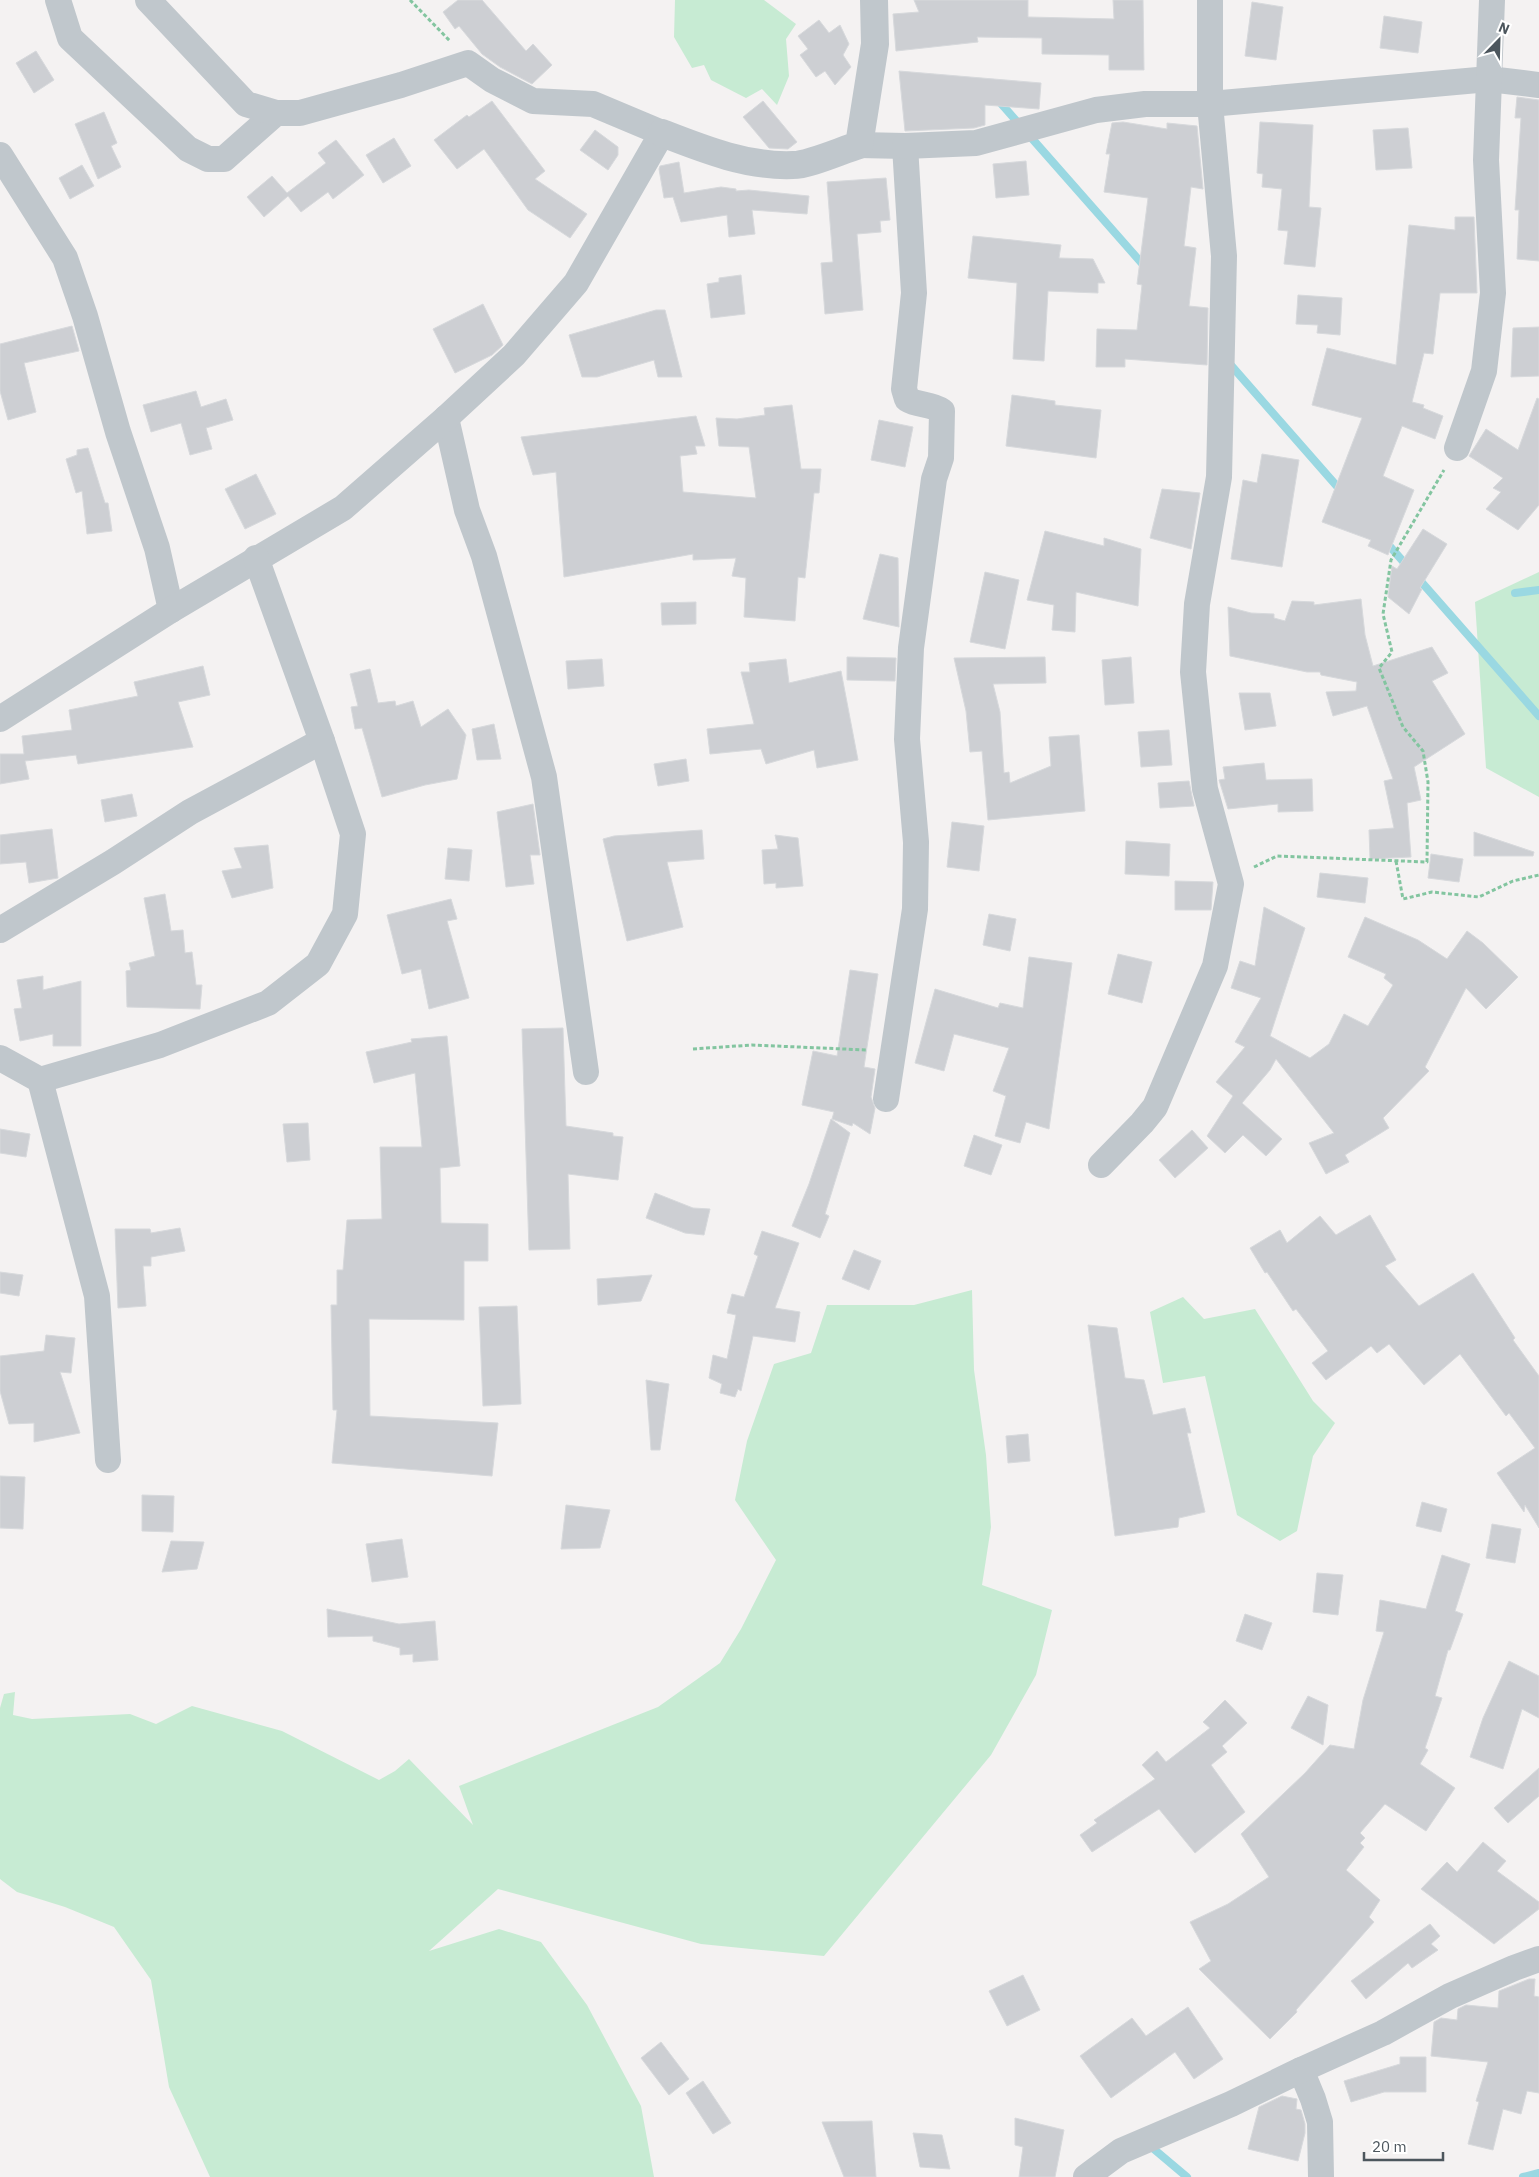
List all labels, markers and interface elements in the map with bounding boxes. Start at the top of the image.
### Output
north arrow [1474,15,1524,65]
text: N [1496,18,1512,38]
scale bar [1364,2130,1443,2162]
text: 20 m [1372,2137,1407,2156]

